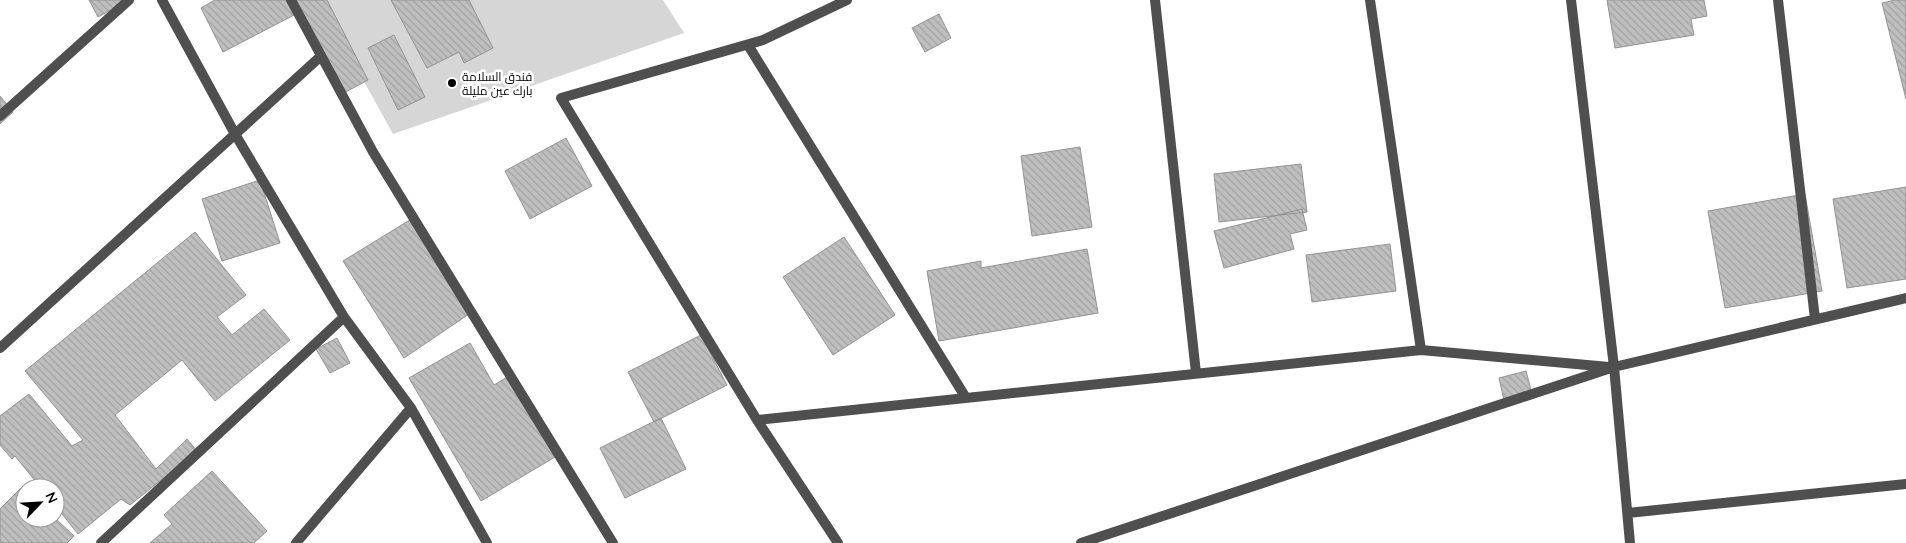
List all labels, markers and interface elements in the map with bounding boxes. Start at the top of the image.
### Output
place label: فندق السلامة بارك عين مليلة [462,69,532,98]
marker: فندق السلامة بارك عين مليلة [446,77,458,89]
north arrow [15,478,65,528]
text: N [41,489,62,506]

